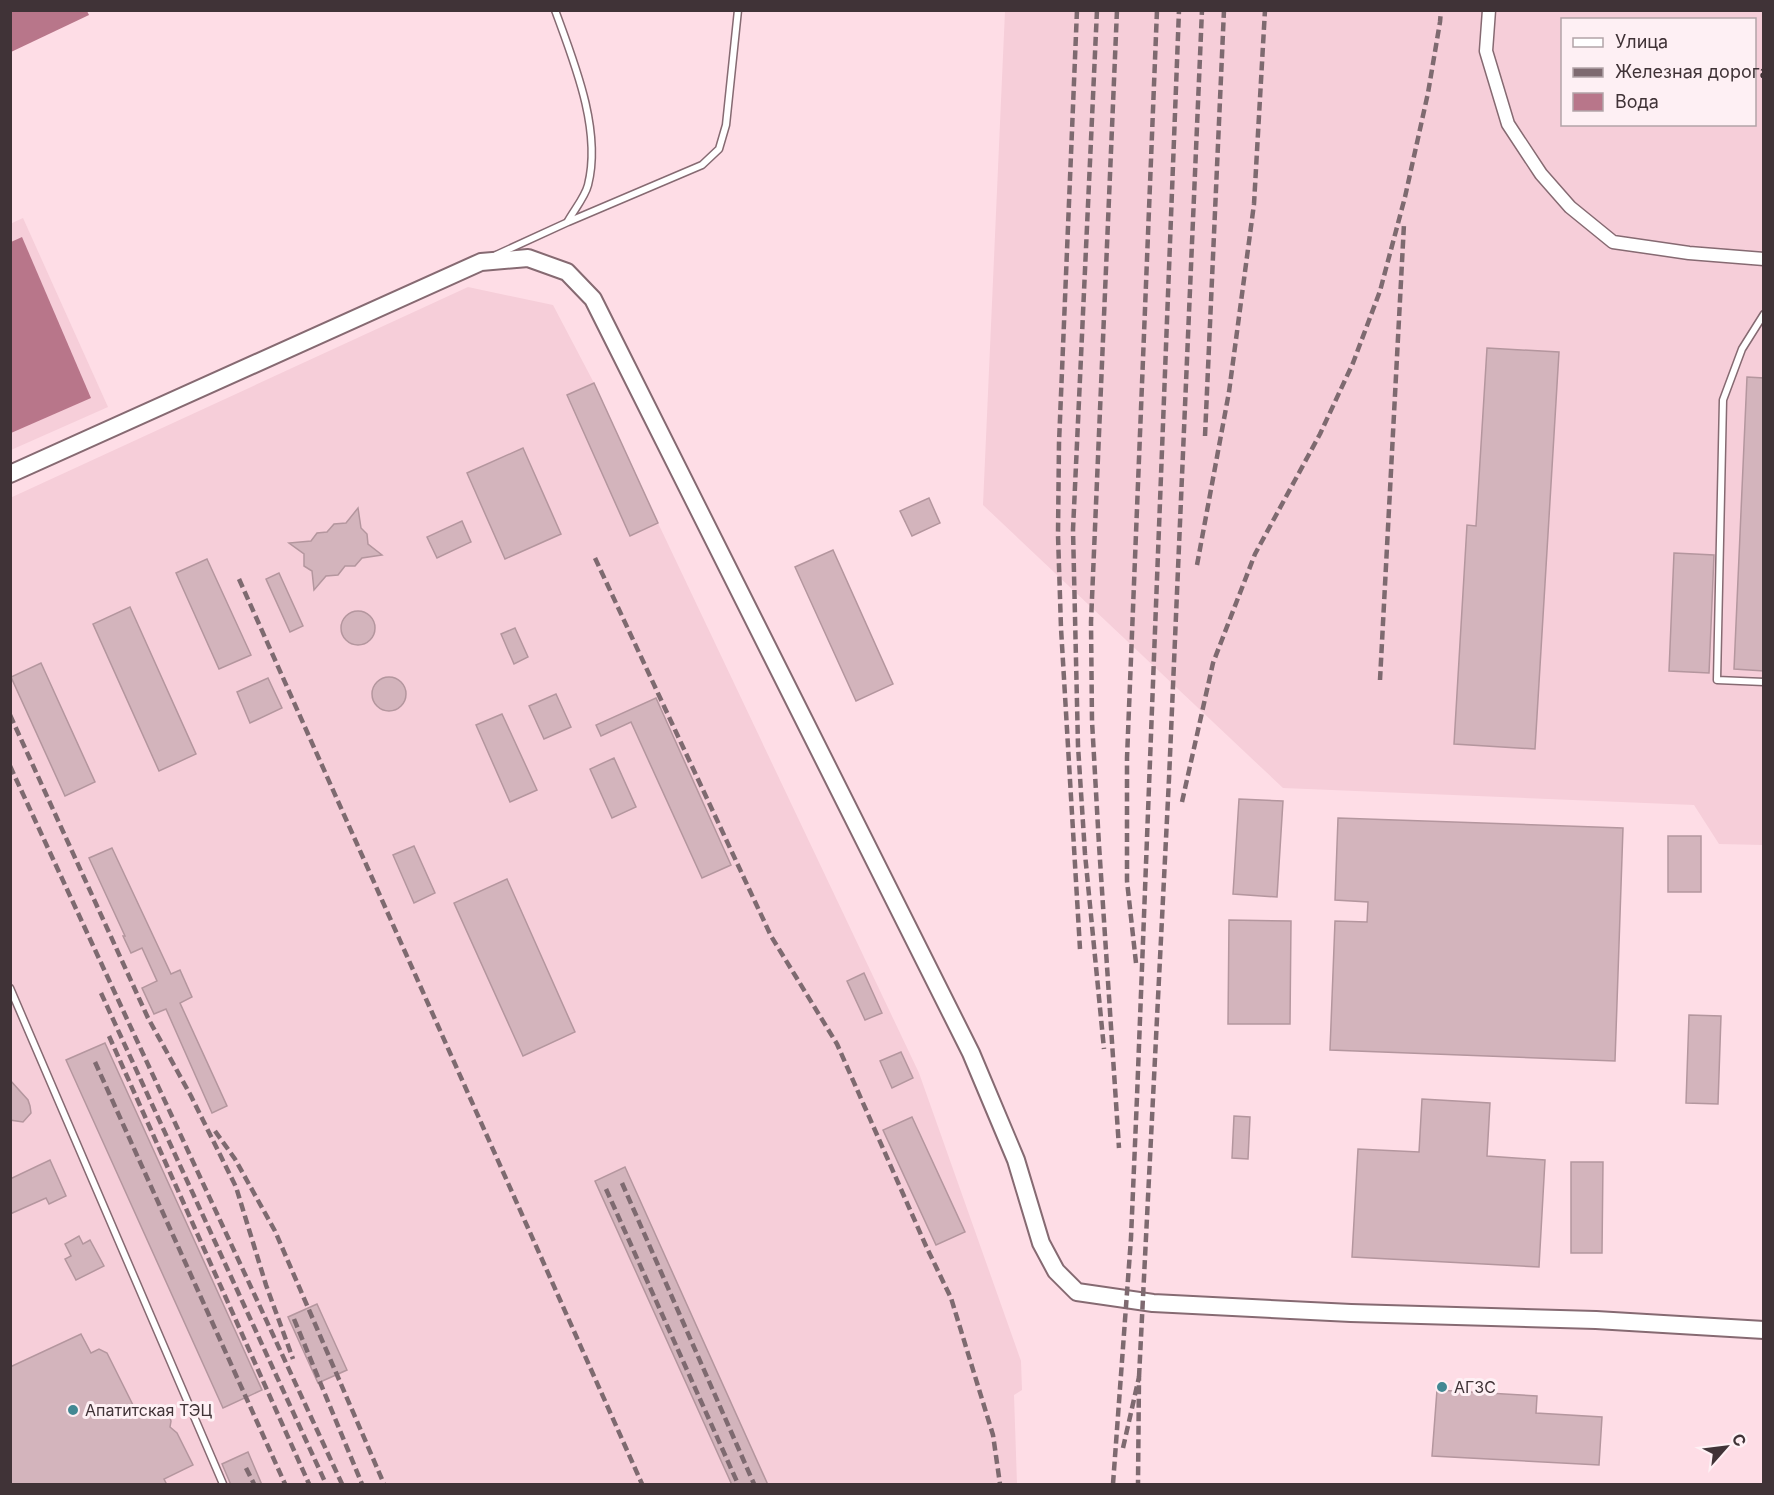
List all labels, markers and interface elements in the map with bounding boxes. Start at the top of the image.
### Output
legend [1561,18,1756,126]
text: Улица [1615,31,1668,52]
text: Железная дорога [1615,61,1770,82]
text: Вода [1615,91,1659,112]
place label: АГЗС [1454,1377,1496,1397]
marker: АГЗС [1435,1380,1449,1394]
place label: Апатитская ТЭЦ [85,1400,212,1420]
marker: Апатитская ТЭЦ [66,1403,80,1417]
north arrow [1696,1417,1756,1477]
text: С [1728,1430,1751,1450]

